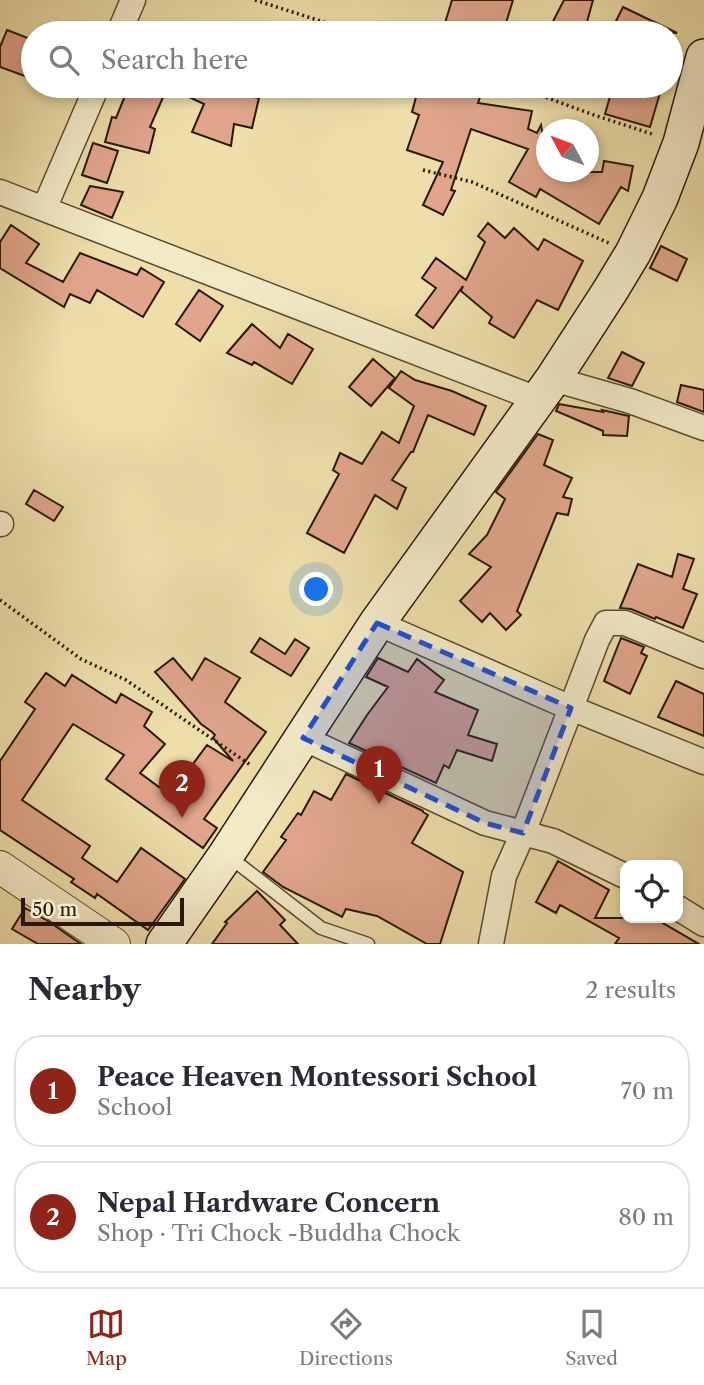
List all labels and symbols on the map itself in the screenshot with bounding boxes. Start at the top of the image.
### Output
north arrow [536,119,599,182]
your location [299,572,333,606]
pin: 1 [356,746,402,804]
pin: 2 [159,760,205,818]
scale bar [21,895,184,927]

